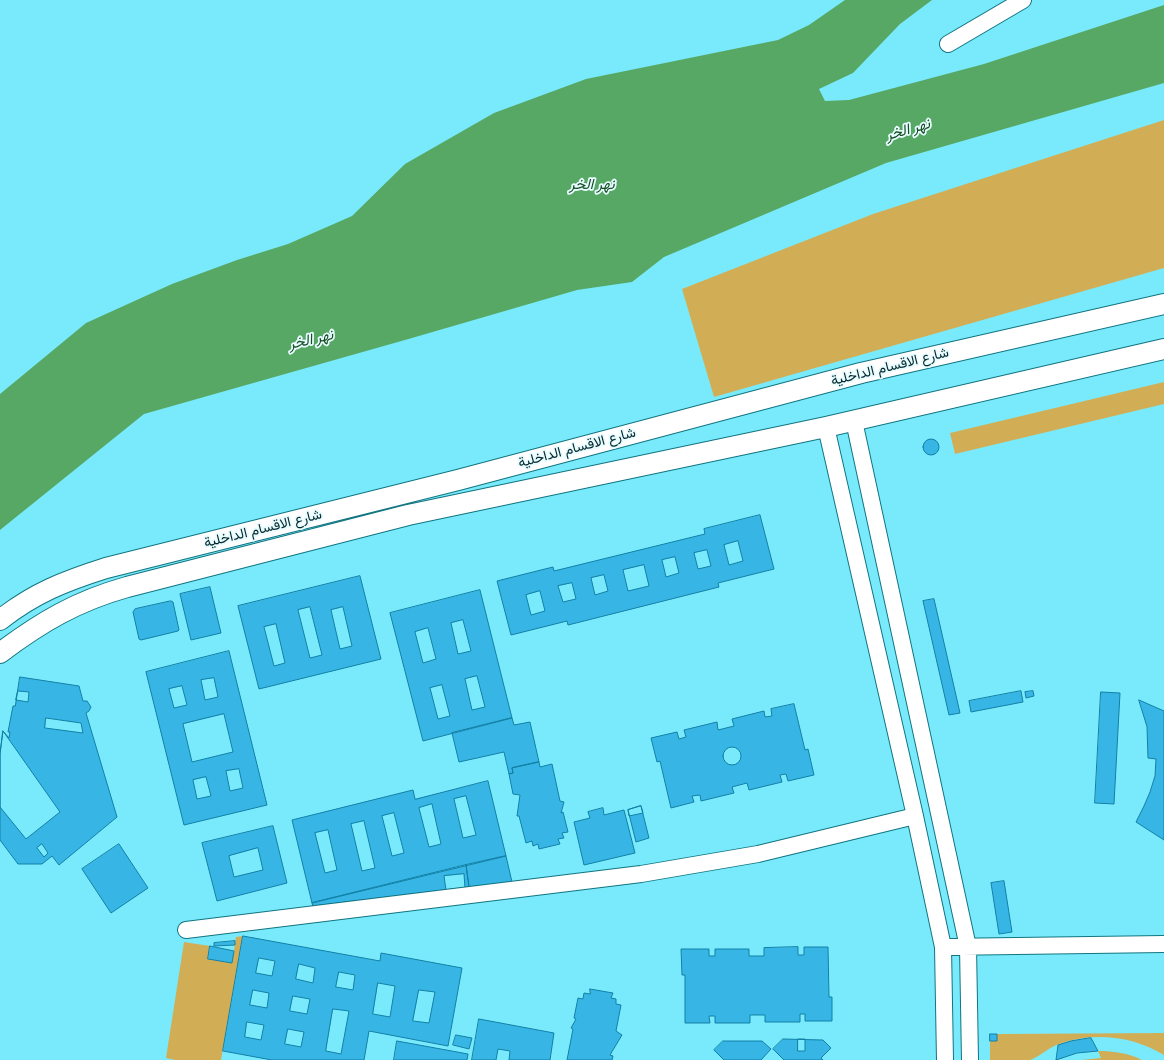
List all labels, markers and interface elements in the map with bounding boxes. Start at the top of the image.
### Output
water label: نهر الخر [884,115,932,145]
water label: نهر الخر [569,176,615,194]
water label: نهر الخر [287,326,335,354]
street label: شارع الاقسام الداخلية [829,344,951,390]
street label: شارع الاقسام الداخلية [516,424,638,472]
street label: شارع الاقسام الداخلية [202,506,324,552]

